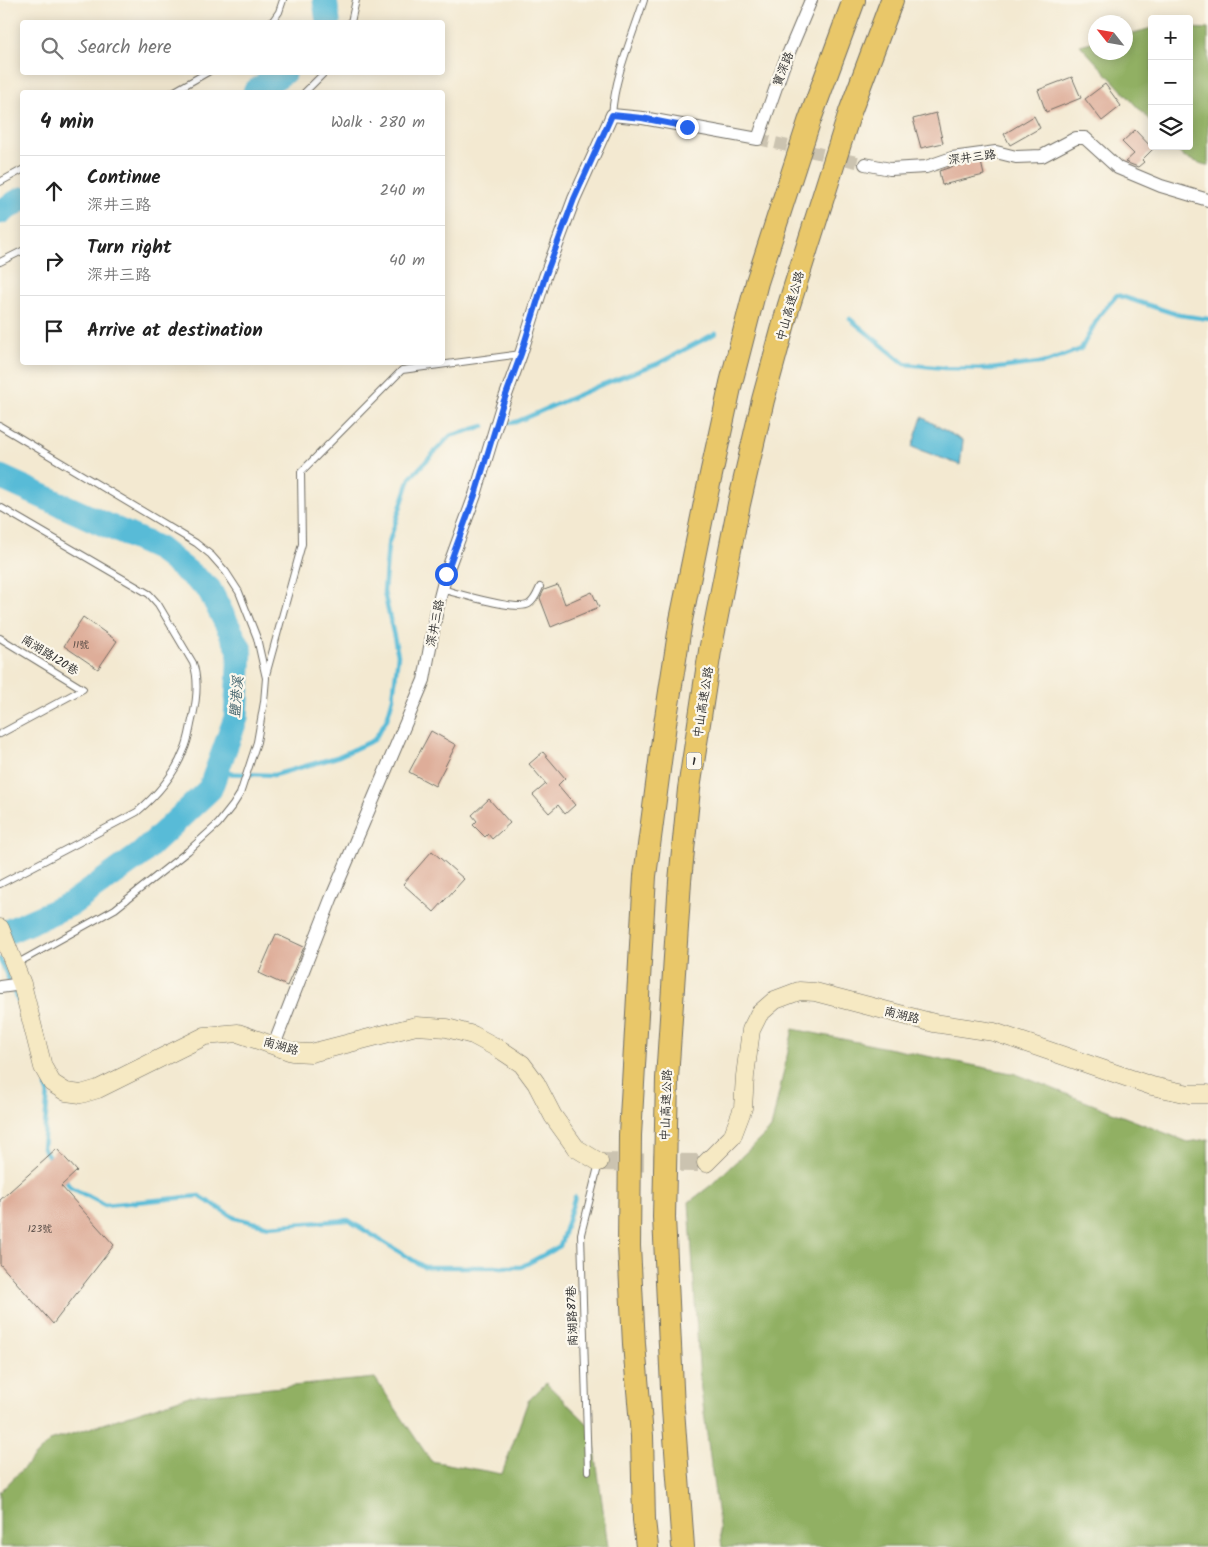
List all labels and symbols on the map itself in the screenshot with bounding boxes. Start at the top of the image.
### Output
north arrow [1088,15,1133,60]
street label: 寶深路 [768,49,799,89]
route end [676,116,699,139]
street label: 深井三路 [947,145,997,170]
street label: 中山高速公路 [771,269,810,343]
route start [435,563,458,586]
street label: 深井三路 [422,598,449,648]
street label: 南湖路120巷 [17,630,82,681]
house number: 11號 [73,637,89,653]
street label: 中山高速公路 [688,665,719,739]
water label: 鹽港溪 [224,674,250,719]
road number: 1 [686,752,702,769]
street label: 南湖路 [882,1002,922,1029]
street label: 南湖路 [261,1032,301,1061]
street label: 中山高速公路 [656,1069,677,1141]
house number: 123號 [28,1221,52,1237]
street label: 南湖路87巷 [562,1285,583,1347]

